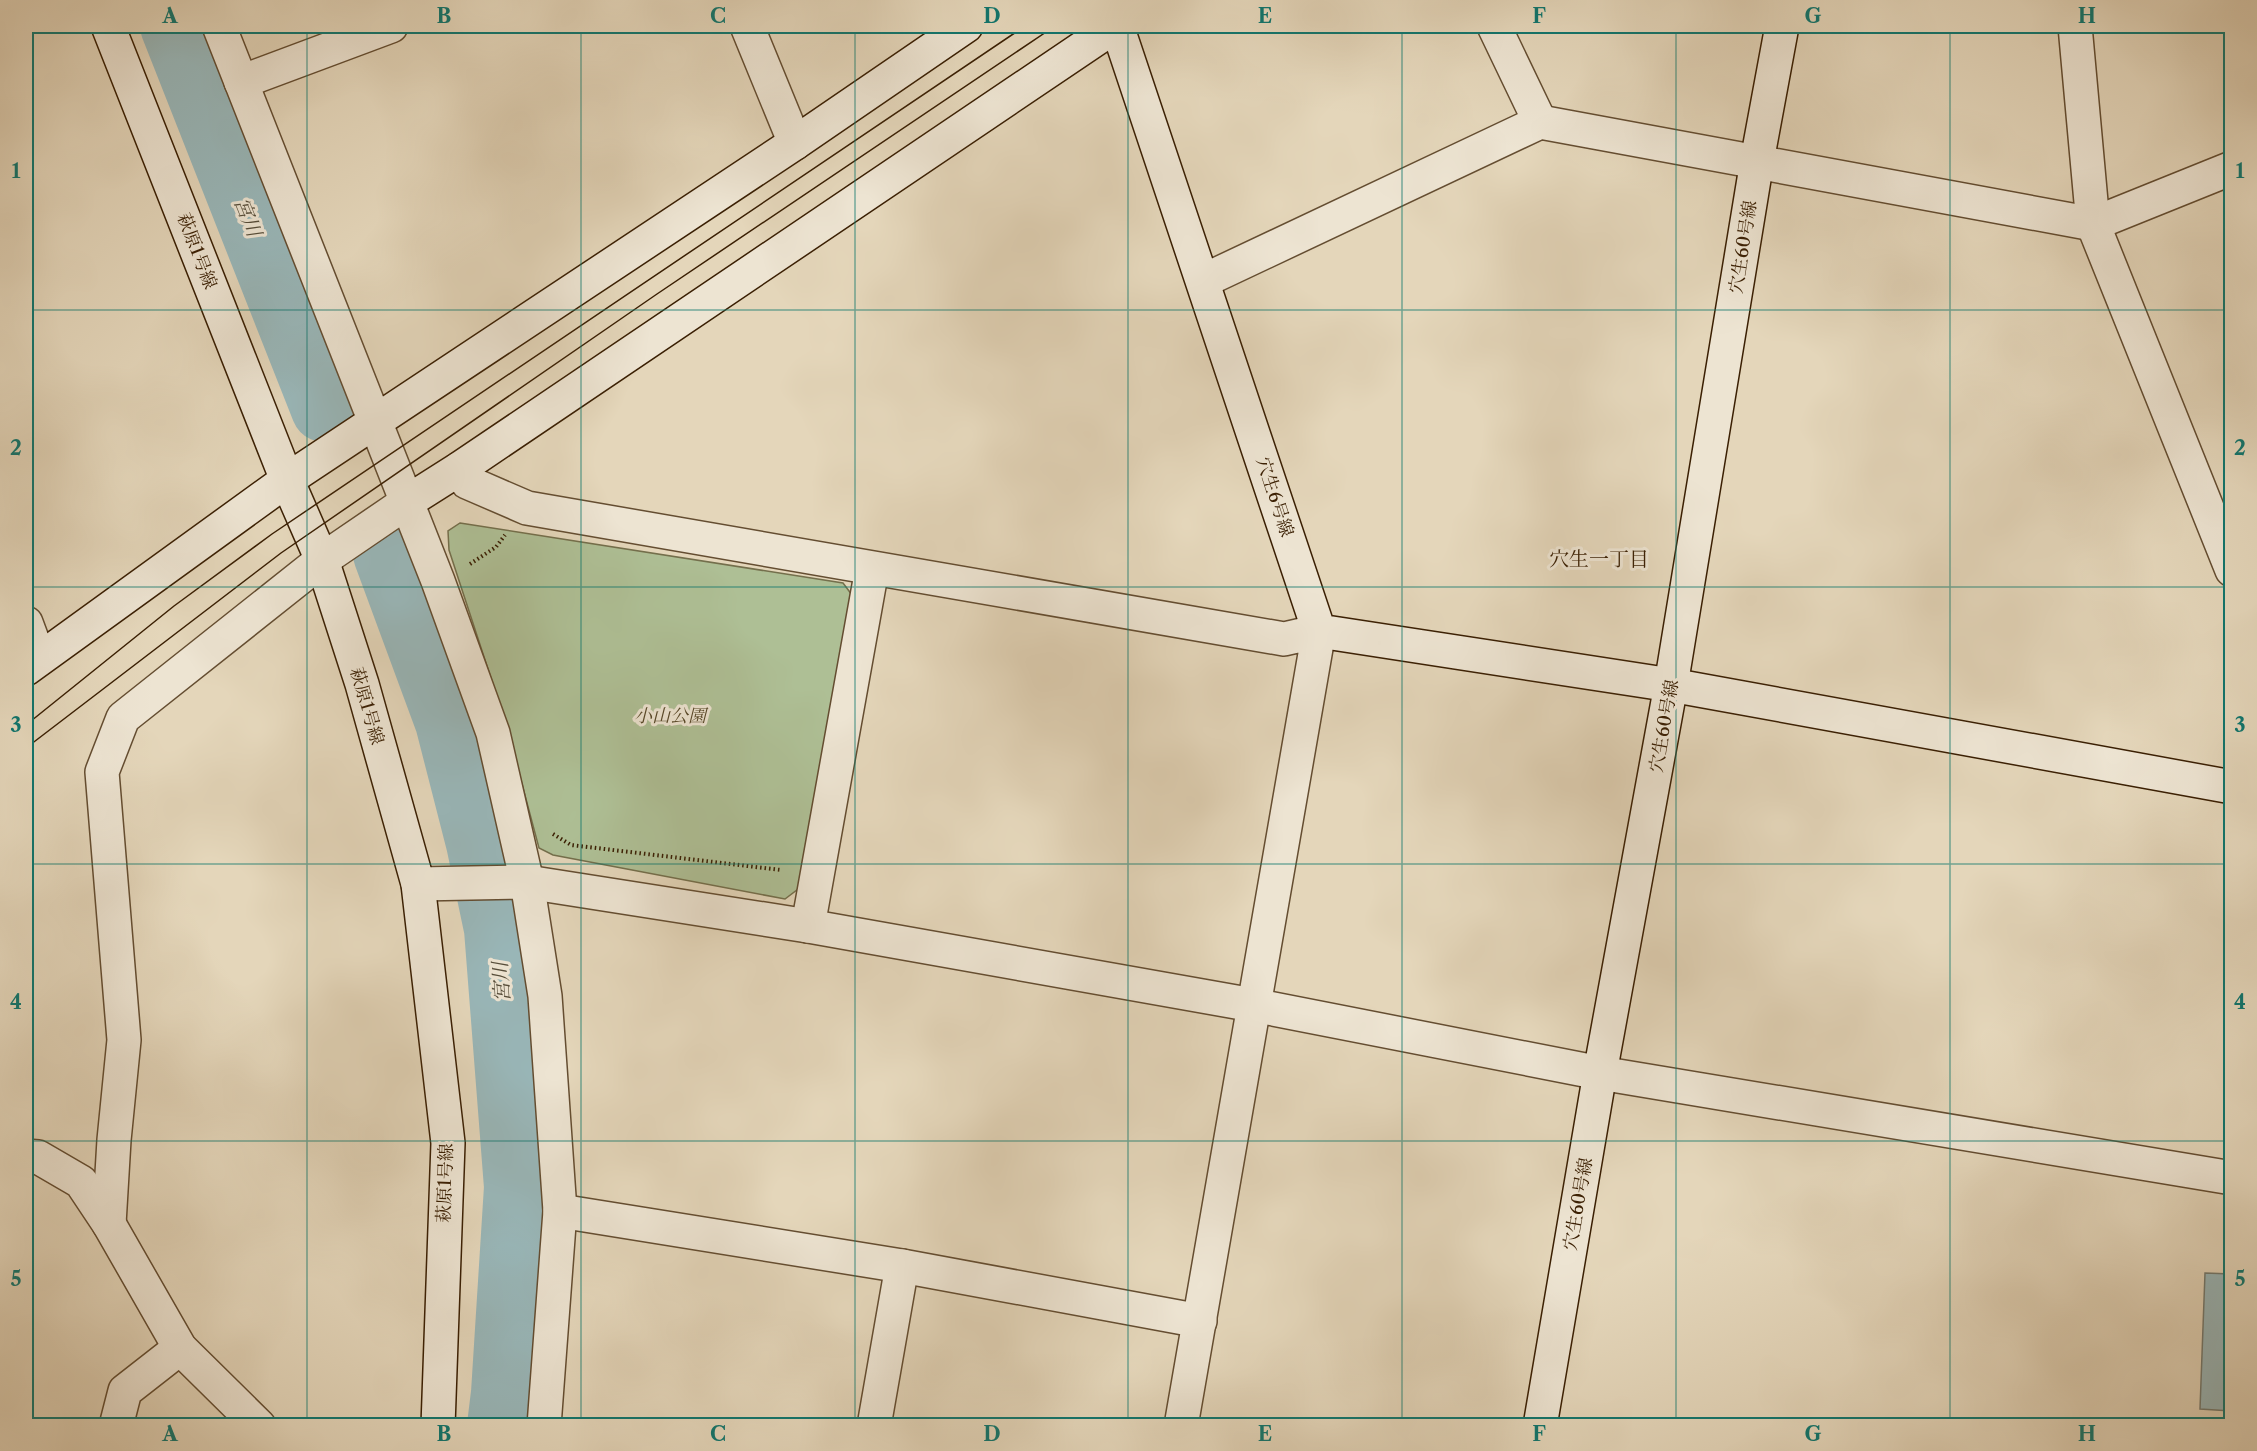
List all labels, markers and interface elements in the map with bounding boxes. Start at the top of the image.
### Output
text: A [161,4,178,28]
text: B [437,4,452,28]
text: C [710,4,726,28]
text: D [983,4,1001,28]
text: E [1258,4,1272,28]
text: F [1532,4,1546,28]
text: G [1805,4,1822,28]
text: H [2078,4,2096,28]
text: 1 [12,159,21,183]
text: 1 [2236,159,2245,183]
water label: 宮川 [229,194,267,242]
street label: 穴生60号線 [1725,199,1761,295]
street label: 萩原1号線 [172,210,222,292]
text: 2 [10,436,22,460]
text: 2 [2234,436,2246,460]
street label: 穴生6号線 [1252,454,1298,540]
district label: 穴生一丁目 [1549,547,1649,571]
street label: 萩原1号線 [345,665,389,747]
street label: 穴生60号線 [1645,678,1683,774]
park label: 小山公園 [634,705,709,727]
text: 3 [10,713,22,737]
text: 3 [2234,713,2246,737]
water label: 宮川 [487,959,514,1003]
text: 4 [10,990,22,1014]
text: 4 [2234,990,2246,1014]
street label: 萩原1号線 [433,1143,457,1223]
street label: 穴生60号線 [1559,1156,1597,1252]
text: 5 [10,1267,22,1291]
text: 5 [2234,1267,2246,1291]
text: A [161,1422,178,1446]
text: B [437,1422,452,1446]
text: C [710,1422,726,1446]
text: D [983,1422,1001,1446]
text: E [1258,1422,1272,1446]
text: F [1532,1422,1546,1446]
text: G [1805,1422,1822,1446]
text: H [2078,1422,2096,1446]

